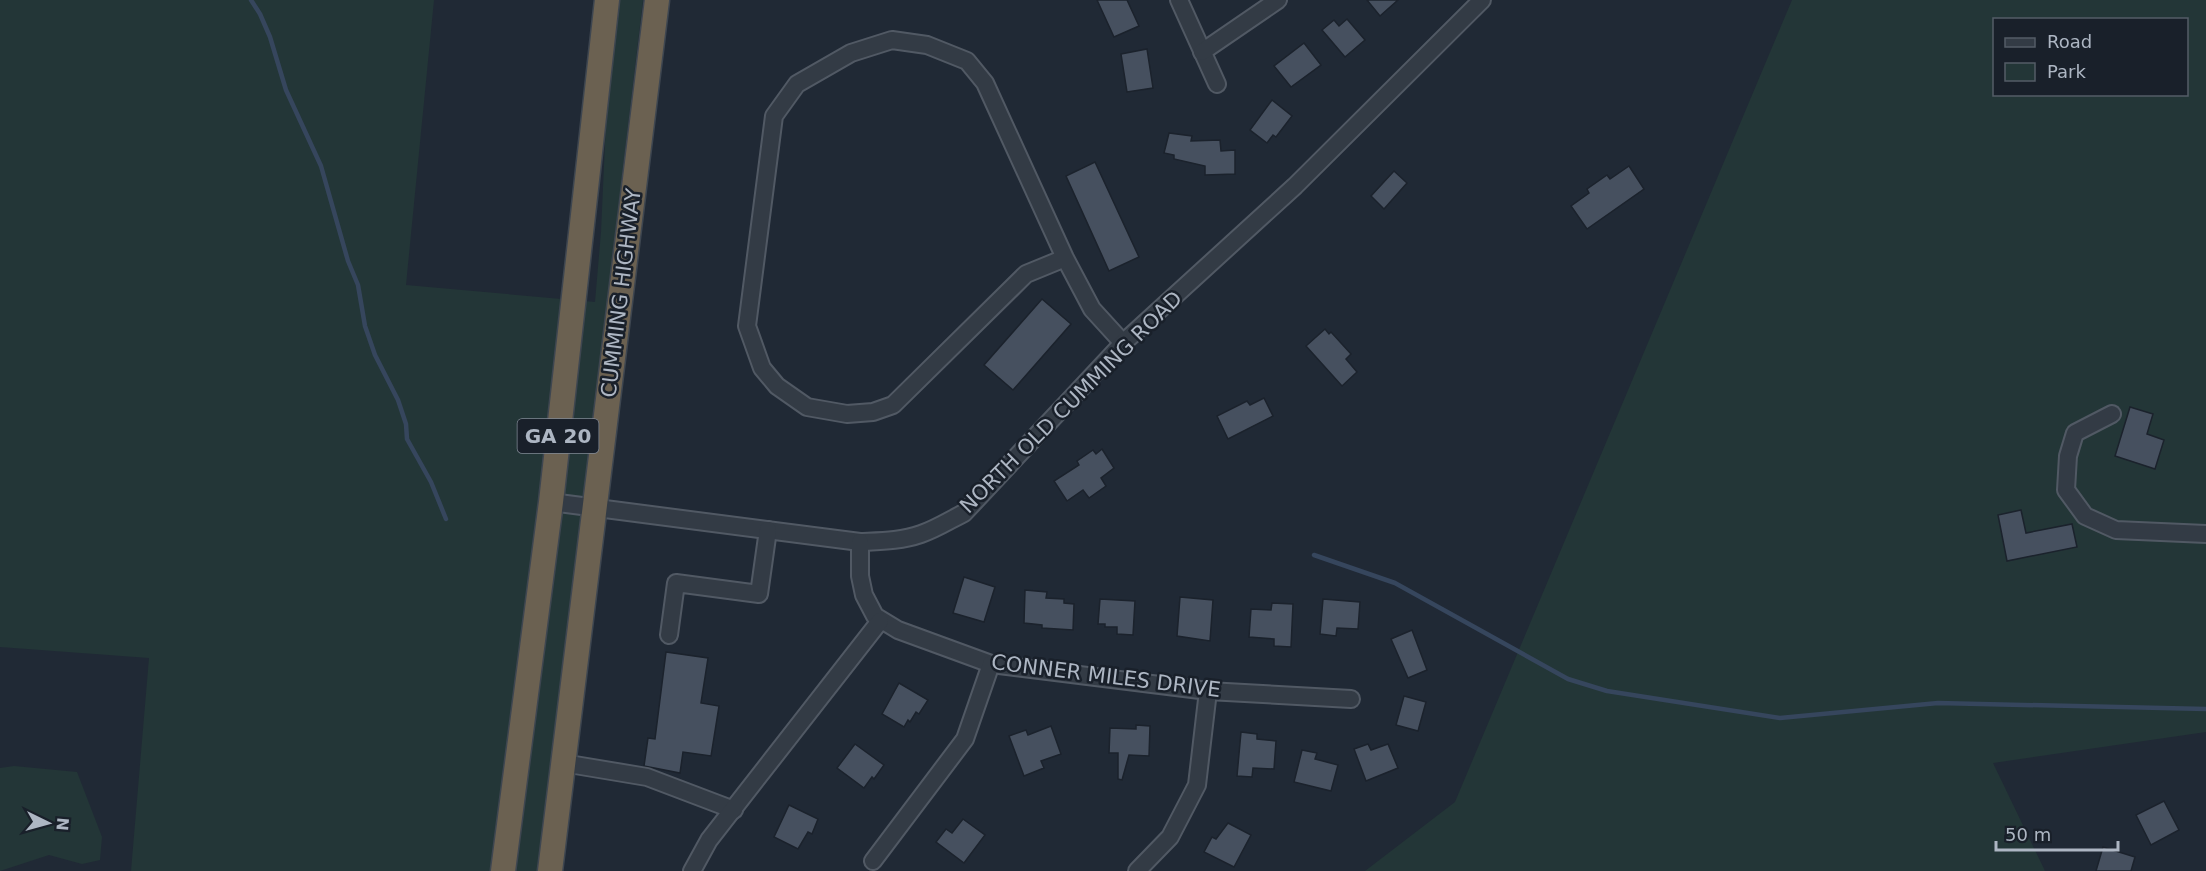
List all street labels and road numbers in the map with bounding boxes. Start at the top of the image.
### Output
street label: CUMMING HIGHWAY [596,187,646,399]
street label: NORTH OLD CUMMING ROAD [955,286,1187,518]
road number: GA 20 [518,419,598,453]
street label: CONNER MILES DRIVE [990,650,1222,702]

